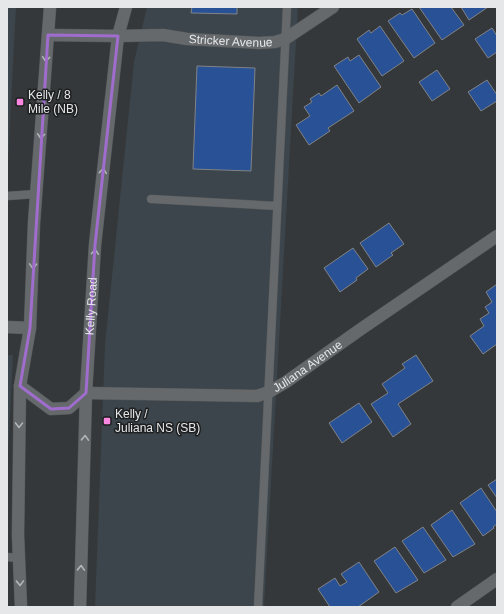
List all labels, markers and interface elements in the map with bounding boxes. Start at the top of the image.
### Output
street label: Stricker Avenue [188,32,273,50]
one-way arrow [42,56,51,62]
place label: Kelly / 8 Mile (NB) [28,88,78,116]
marker: Kelly / 8 Mile (NB) [15,97,25,107]
one-way arrow [36,133,45,139]
one-way arrow [99,168,108,174]
one-way arrow [90,249,99,255]
one-way arrow [28,263,37,269]
street label: Kelly Road [83,277,100,336]
street label: Juliana Avenue [270,337,345,395]
place label: Kelly / Juliana NS (SB) [115,407,200,435]
marker: Kelly / Juliana NS (SB) [102,416,112,426]
one-way arrow [15,422,23,428]
one-way arrow [81,435,89,441]
one-way arrow [77,565,85,571]
one-way arrow [15,580,24,586]

